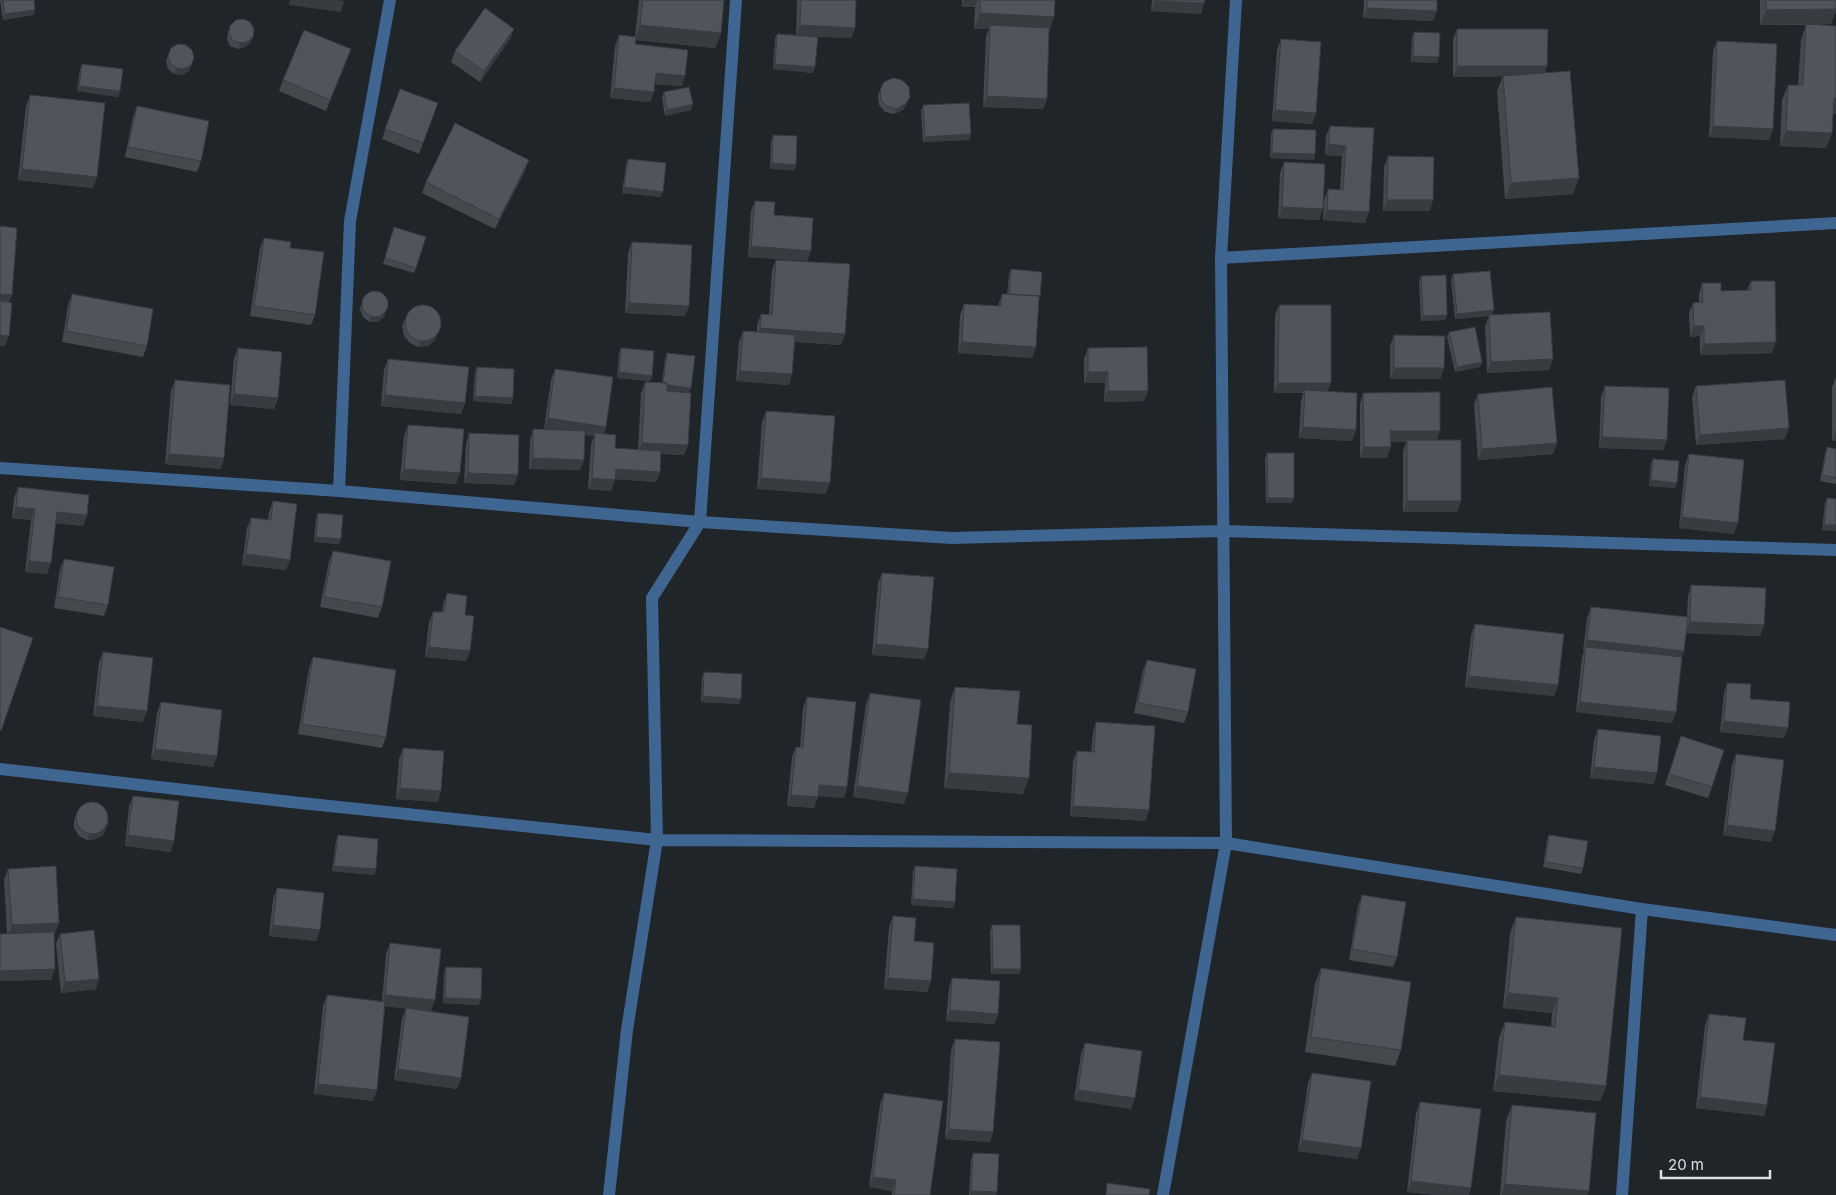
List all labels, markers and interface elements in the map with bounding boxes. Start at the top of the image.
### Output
scale bar [1661,1148,1770,1180]
text: 20 m [1668,1155,1704,1174]

